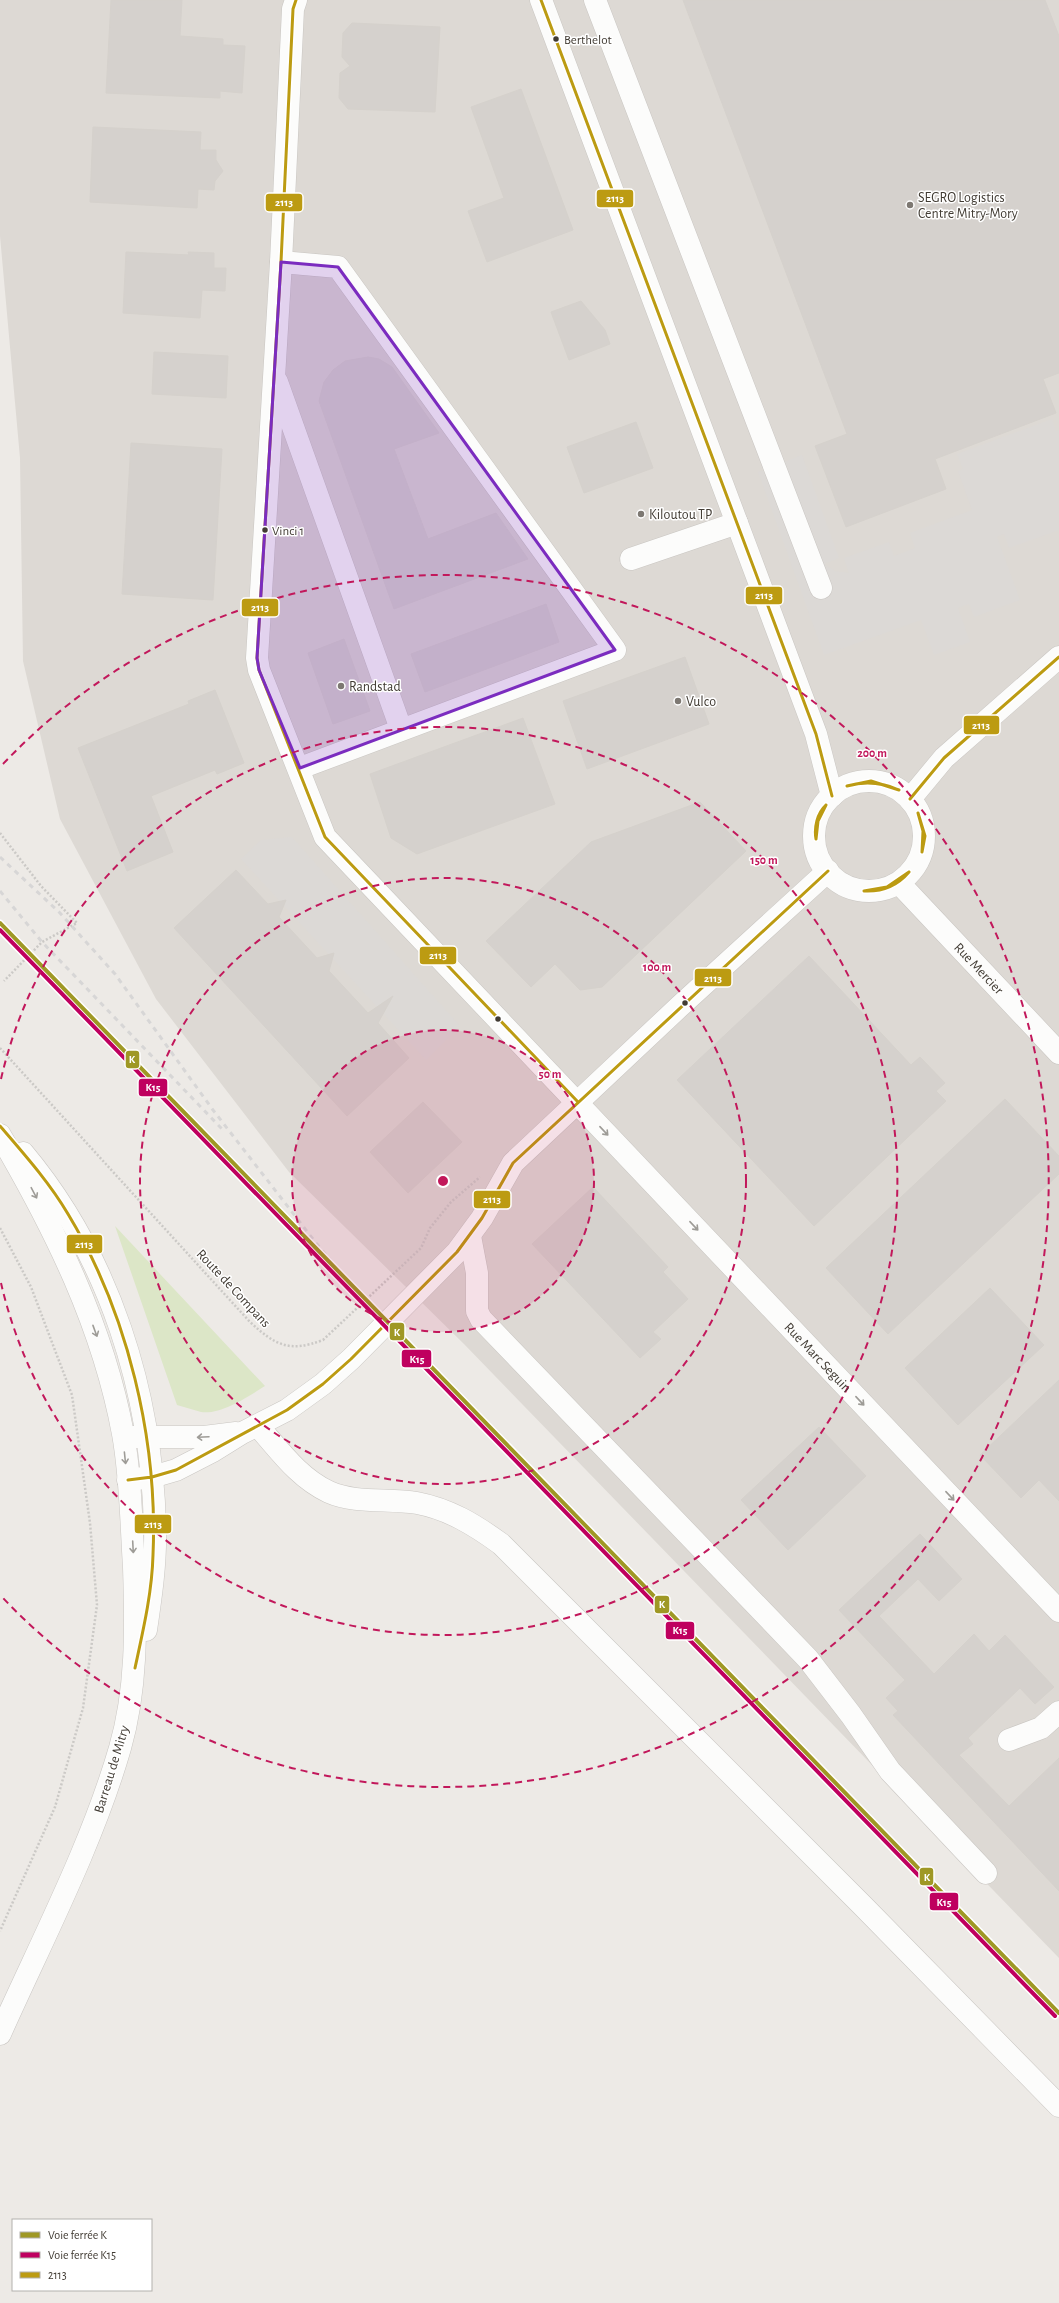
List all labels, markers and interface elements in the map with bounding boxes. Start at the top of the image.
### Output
marker: Berthelot [551,34,561,44]
place label: Berthelot [564,34,612,47]
line badge: 2113 [596,189,634,208]
place label: SEGRO Logistics Centre Mitry-Mory [918,191,1018,221]
line badge: 2113 [265,193,303,212]
text: 2113 [606,193,624,204]
text: 2113 [275,197,293,208]
marker: SEGRO Logistics Centre Mitry-Mory [905,200,915,210]
place label: Kiloutou TP [649,508,712,522]
marker: Kiloutou TP [636,509,646,519]
marker: Vinci 1 [260,525,270,535]
place label: Vinci 1 [272,525,304,538]
line badge: 2113 [745,586,783,605]
text: 2113 [755,590,773,601]
line badge: 2113 [241,598,279,617]
text: 2113 [251,602,269,613]
place label: Randstad [349,680,401,694]
marker: Randstad [336,681,346,691]
place label: Vulco [686,695,716,709]
marker: Vulco [673,696,683,706]
line badge: 2113 [963,715,1000,735]
text: 2113 [972,720,990,731]
text: 200 m [857,747,887,759]
text: 150 m [750,854,778,866]
street label: Rue Mercier [951,940,1006,998]
line badge: 2113 [419,946,457,965]
text: 2113 [429,950,447,961]
text: 100 m [643,961,671,973]
line badge: 2113 [694,968,732,987]
text: 2113 [704,973,722,984]
unlabelled marker [680,998,690,1008]
unlabelled marker [493,1014,503,1024]
line badge: K [125,1050,140,1069]
text: K [129,1054,136,1065]
text: 50 m [539,1068,562,1080]
line badge: K15 [138,1078,168,1097]
text: K15 [145,1082,161,1093]
one-way arrow [599,1126,609,1136]
centre of rings [436,1174,450,1188]
one-way arrow [30,1187,38,1199]
line badge: 2113 [473,1190,511,1209]
text: 2113 [483,1194,501,1205]
one-way arrow [689,1221,699,1231]
line badge: 2113 [66,1234,103,1254]
text: 2113 [75,1239,93,1250]
street label: Route de Compans [194,1247,273,1330]
street label: Rue Marc Seguin [781,1320,854,1395]
line badge: K [389,1322,405,1341]
one-way arrow [92,1324,100,1336]
text: K [394,1327,401,1338]
line badge: K15 [401,1349,432,1368]
text: K15 [409,1354,425,1365]
one-way arrow [855,1396,865,1406]
one-way arrow [197,1433,210,1440]
one-way arrow [122,1451,129,1464]
one-way arrow [945,1491,955,1501]
line badge: 2113 [134,1514,172,1534]
text: 2113 [144,1519,162,1530]
one-way arrow [129,1540,136,1553]
line badge: K [654,1595,670,1614]
text: K [659,1599,666,1610]
line badge: K15 [665,1621,695,1640]
text: K15 [672,1625,688,1636]
street label: Barreau de Mitry [92,1724,132,1815]
line badge: K [919,1867,934,1886]
text: K [924,1872,931,1883]
line badge: K15 [929,1892,959,1911]
text: K15 [936,1897,952,1908]
legend [12,2219,152,2291]
text: Voie ferrée K [48,2229,107,2241]
text: Voie ferrée K15 [48,2249,116,2261]
text: 2113 [48,2269,67,2281]

